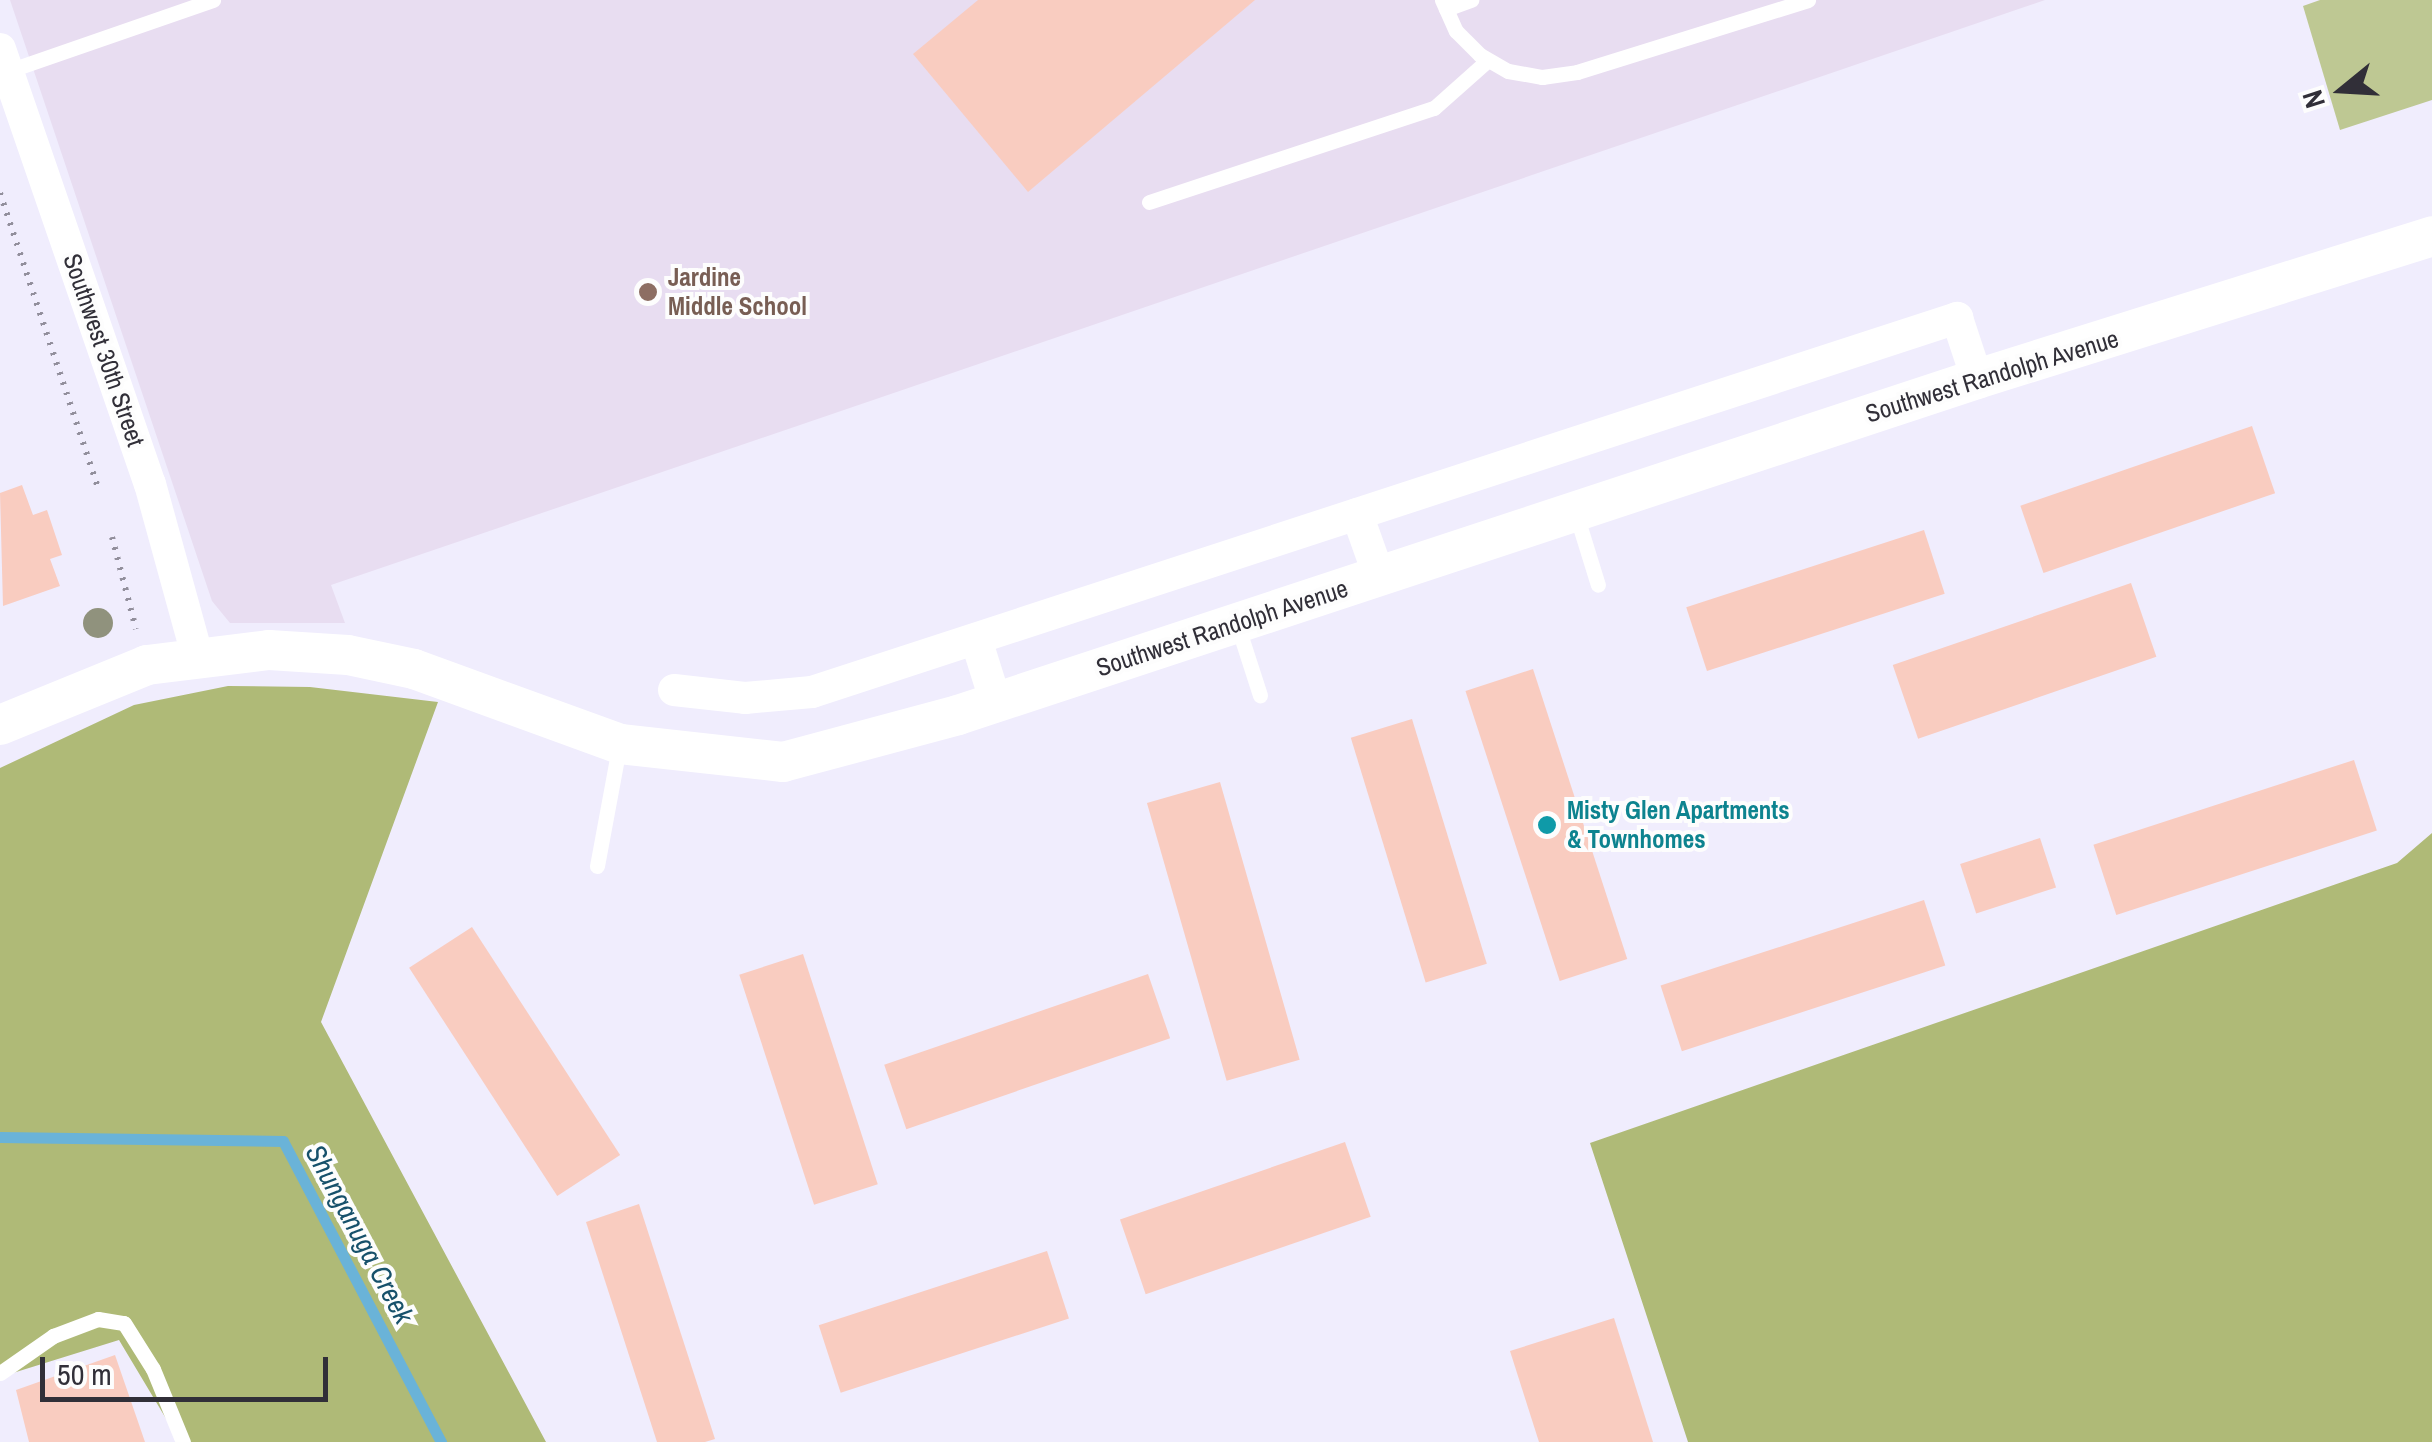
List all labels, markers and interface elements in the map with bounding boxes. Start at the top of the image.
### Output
north arrow [2292,40,2392,140]
text: N [2293,86,2334,113]
street label: Southwest 30th Street [57,250,151,450]
place label: Jardine Middle School [668,263,807,322]
marker: Jardine Middle School [637,281,659,303]
street label: Southwest Randolph Avenue [1861,323,2123,429]
street label: Southwest Randolph Avenue [1092,573,1352,683]
place label: Misty Glen Apartments & Townhomes [1567,796,1790,855]
marker: Misty Glen Apartments & Townhomes [1536,814,1558,836]
water label: Shunganuga Creek [299,1139,421,1329]
scale bar [45,1337,332,1399]
text: 50 m [57,1354,112,1394]

